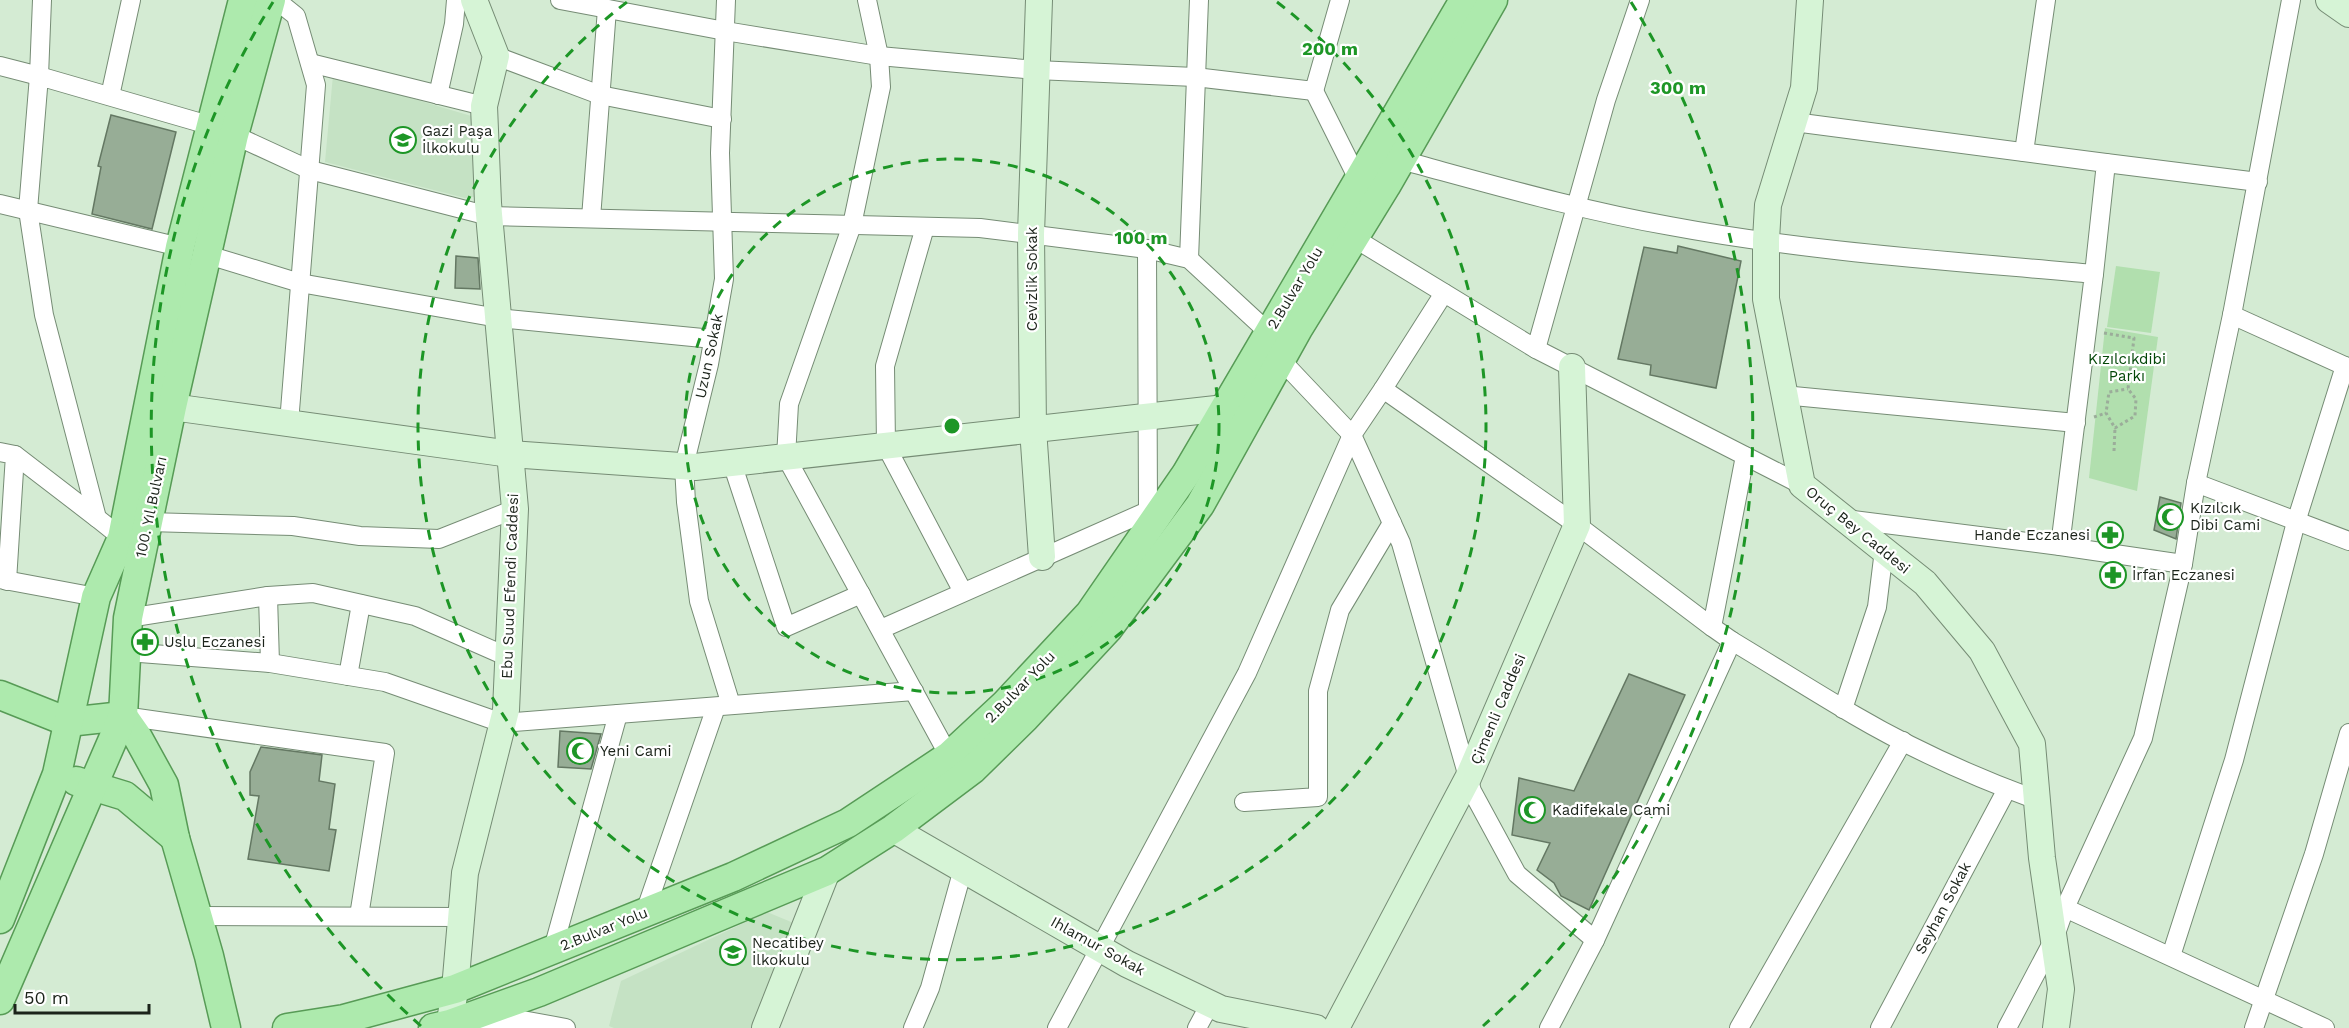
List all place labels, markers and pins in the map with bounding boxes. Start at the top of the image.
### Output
place label: Gazi Paşa İlkokulu [422,122,493,157]
school or university icon: Gazi Paşa İlkokulu [388,125,418,155]
centre of rings [942,416,962,436]
place label: Kızılcık Dibi Cami [2190,499,2260,534]
mosque icon: Kızılcık Dibi Cami [2155,502,2185,532]
pharmacy icon: Hande Eczanesi [2095,520,2125,550]
place label: Hande Eczanesi [1974,526,2090,544]
pharmacy icon: İrfan Eczanesi [2098,560,2128,590]
place label: İrfan Eczanesi [2132,566,2235,584]
pharmacy icon: Uslu Eczanesi [130,627,160,657]
place label: Uslu Eczanesi [164,633,265,651]
mosque icon: Yeni Cami [565,736,595,766]
place label: Yeni Cami [600,742,672,760]
mosque icon: Kadifekale Cami [1517,795,1547,825]
place label: Kadifekale Cami [1552,801,1670,819]
place label: Necatibey İlkokulu [752,934,824,969]
school or university icon: Necatibey İlkokulu [718,937,748,967]

